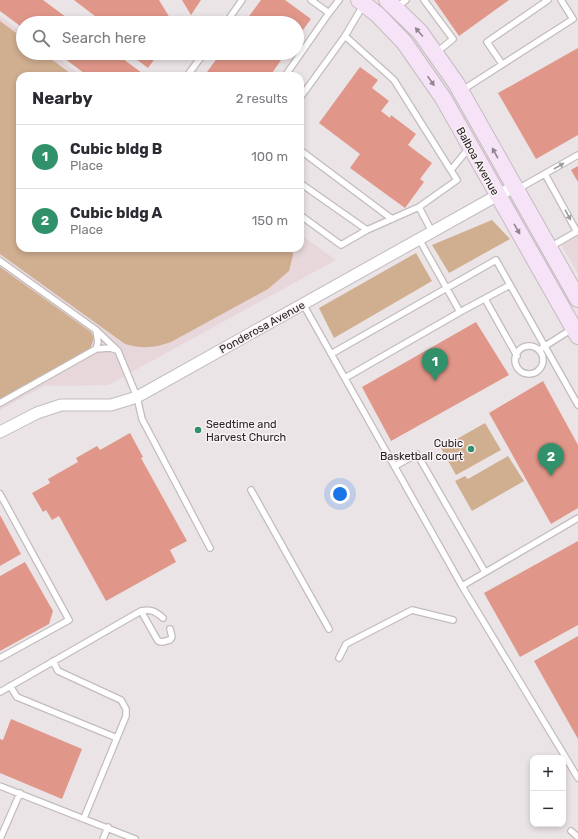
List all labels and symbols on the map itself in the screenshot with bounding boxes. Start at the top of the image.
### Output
one-way arrow [414,26,423,37]
one-way arrow [427,76,435,86]
street label: Balboa Avenue [453,125,502,198]
one-way arrow [492,147,499,159]
one-way arrow [553,163,565,170]
one-way arrow [564,209,571,221]
one-way arrow [513,223,520,235]
street label: Ponderosa Avenue [217,299,307,356]
pin: 1 [422,348,448,381]
place label: Seedtime and Harvest Church [206,418,286,444]
marker: Seedtime and Harvest Church [193,425,203,435]
place label: Cubic Basketball court [380,437,464,463]
pin: 2 [538,443,564,476]
marker: Cubic Basketball court [466,444,476,454]
your location [330,484,350,504]

